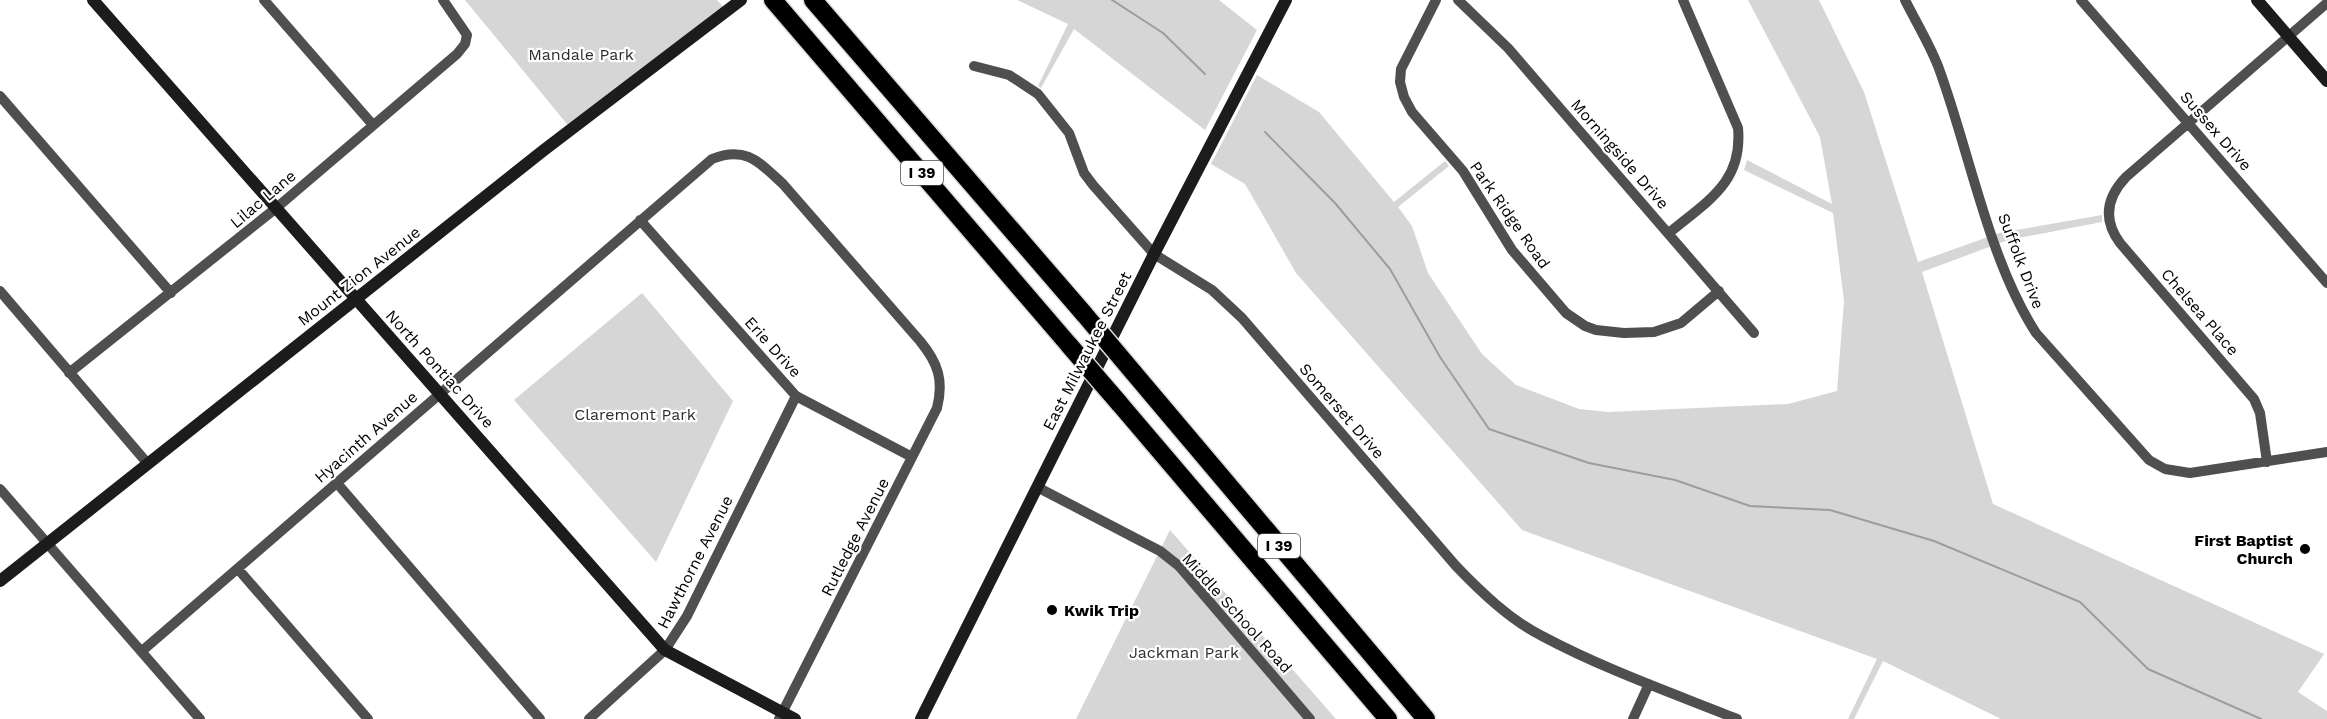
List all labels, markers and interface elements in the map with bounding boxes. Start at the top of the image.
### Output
park label: Mandale Park [528,45,634,64]
street label: Sussex Drive [2176,87,2256,175]
street label: Morningside Drive [1567,95,1673,213]
street label: Park Ridge Road [1466,158,1554,272]
road number: I 39 [901,161,943,185]
street label: Lilac Lane [226,166,300,232]
street label: Suffolk Drive [1994,211,2048,311]
street label: Mount Zion Avenue [294,222,424,330]
street label: Chelsea Place [2157,265,2243,359]
street label: East Milwaukee Street [1039,268,1135,433]
street label: North Pontiac Drive [382,306,498,432]
street label: Erie Drive [741,313,805,381]
street label: Somerset Drive [1295,360,1389,462]
street label: Hyacinth Avenue [311,387,421,487]
park label: Claremont Park [574,405,696,424]
street label: Rutledge Avenue [817,475,893,599]
street label: Hawthorne Avenue [653,492,737,632]
place label: First Baptist Church [2194,531,2293,568]
road number: I 39 [1258,534,1300,558]
marker: First Baptist Church [2298,542,2312,556]
street label: Middle School Road [1178,549,1296,677]
place label: Kwik Trip [1064,601,1139,620]
marker: Kwik Trip [1045,603,1059,617]
park label: Jackman Park [1129,643,1239,662]

